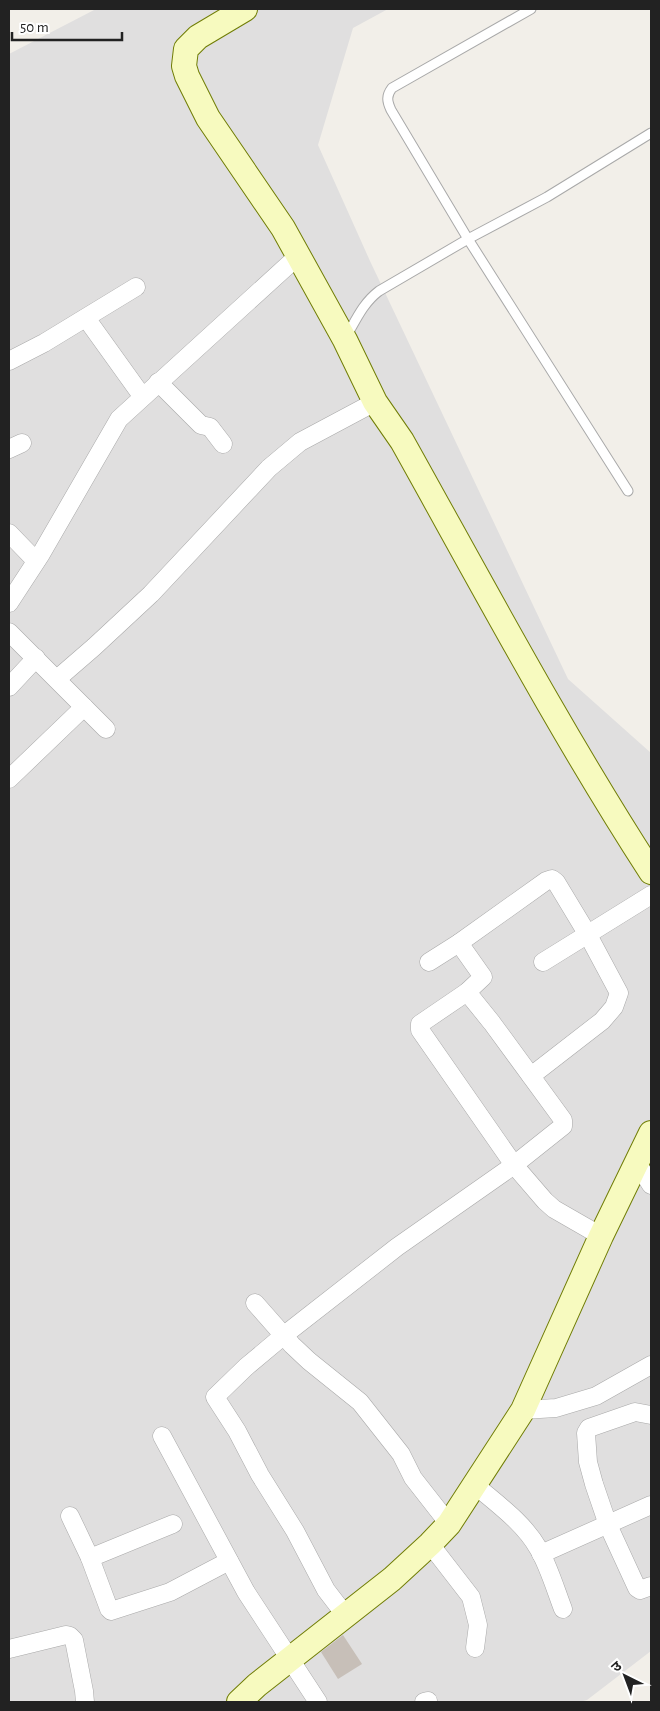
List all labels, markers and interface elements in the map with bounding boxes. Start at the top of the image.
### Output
scale bar [12,10,122,42]
text: 50 m [20,20,49,35]
north arrow [600,1651,650,1701]
text: उ [609,1659,625,1675]

